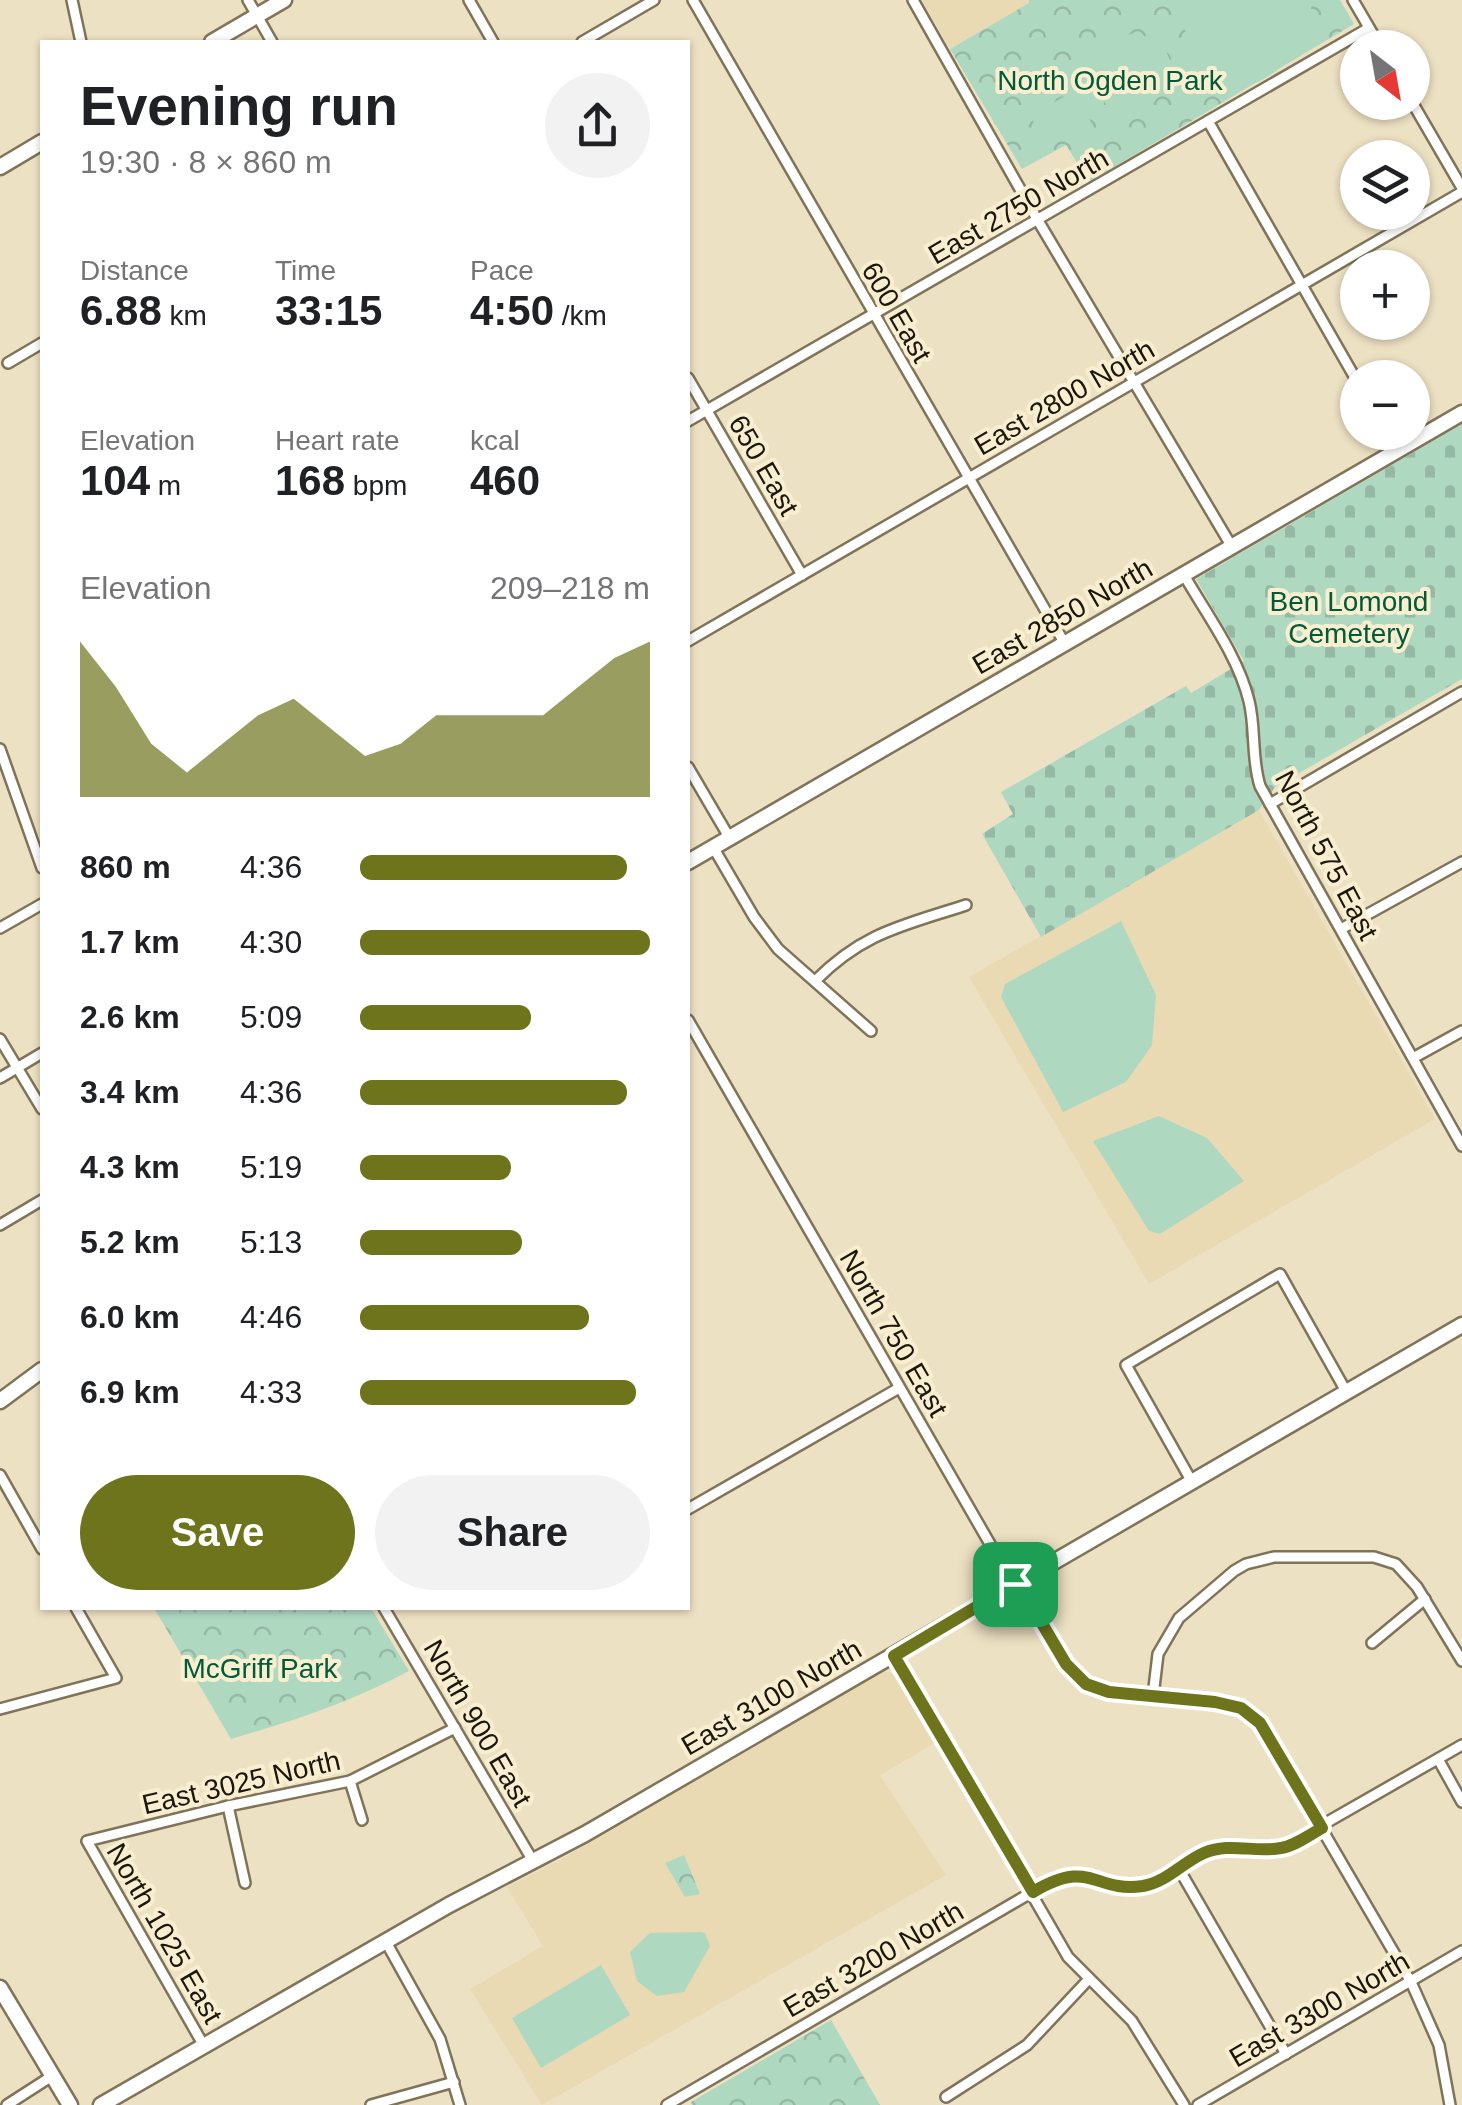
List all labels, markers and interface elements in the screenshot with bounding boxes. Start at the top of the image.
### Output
north arrow [1340,30,1430,120]
map controls [1340,30,1430,450]
park label: North Ogden Park [997,65,1224,96]
button: share [545,73,650,178]
text: Evening run [80,75,398,137]
button: layers [1340,140,1430,230]
street label: East 2750 North [923,142,1114,270]
text: 19:30 · 8 × 860 m [80,144,332,180]
button: + [1340,250,1430,340]
text: Distance [80,255,189,286]
text: Time [275,255,336,286]
text: Pace [470,255,534,286]
street label: 600 East [856,257,938,368]
text: 6.88 [80,287,162,334]
text: 33:15 [275,287,382,334]
text: 4:50 [470,287,554,334]
text: km [162,300,207,331]
text: /km [554,300,607,331]
street label: East 2800 North [969,333,1160,461]
button: − [1340,360,1430,450]
street label: 650 East [723,410,805,521]
text: Elevation [80,425,195,456]
text: Heart rate [275,425,400,456]
text: kcal [470,425,520,456]
text: 104 [80,457,150,504]
text: 168 [275,457,345,504]
text: 460 [470,457,540,504]
text: m [150,470,181,501]
text: bpm [345,470,407,501]
street label: East 2850 North [967,552,1158,680]
text: Elevation [80,570,212,606]
text: 209–218 m [490,570,650,606]
park label: Ben Lomond Cemetery [1270,586,1428,649]
street label: North 575 East [1269,765,1384,945]
text: 860 m [80,849,171,885]
text: 4:36 [240,849,302,885]
text: 1.7 km [80,924,180,960]
text: 4:30 [240,924,302,960]
text: 2.6 km [80,999,180,1035]
text: 5:09 [240,999,302,1035]
text: 3.4 km [80,1074,180,1110]
text: 4:36 [240,1074,302,1110]
text: 4.3 km [80,1149,180,1185]
text: 5:19 [240,1149,302,1185]
text: 5.2 km [80,1224,180,1260]
text: 5:13 [240,1224,302,1260]
street label: North 750 East [833,1245,954,1422]
text: 6.0 km [80,1299,180,1335]
text: 4:46 [240,1299,302,1335]
text: 6.9 km [80,1374,180,1410]
text: 4:33 [240,1374,302,1410]
button: Save [80,1475,355,1590]
button: Share [375,1475,650,1590]
pin [973,1542,1058,1627]
icon: arrive [988,1557,1043,1612]
street label: East 3100 North [676,1633,867,1761]
street label: North 900 East [417,1635,538,1812]
park label: McGriff Park [182,1653,339,1684]
street label: East 3025 North [139,1745,343,1820]
street label: North 1025 East [101,1838,229,2029]
street label: East 3200 North [778,1895,969,2023]
street label: East 3300 North [1224,1945,1415,2073]

